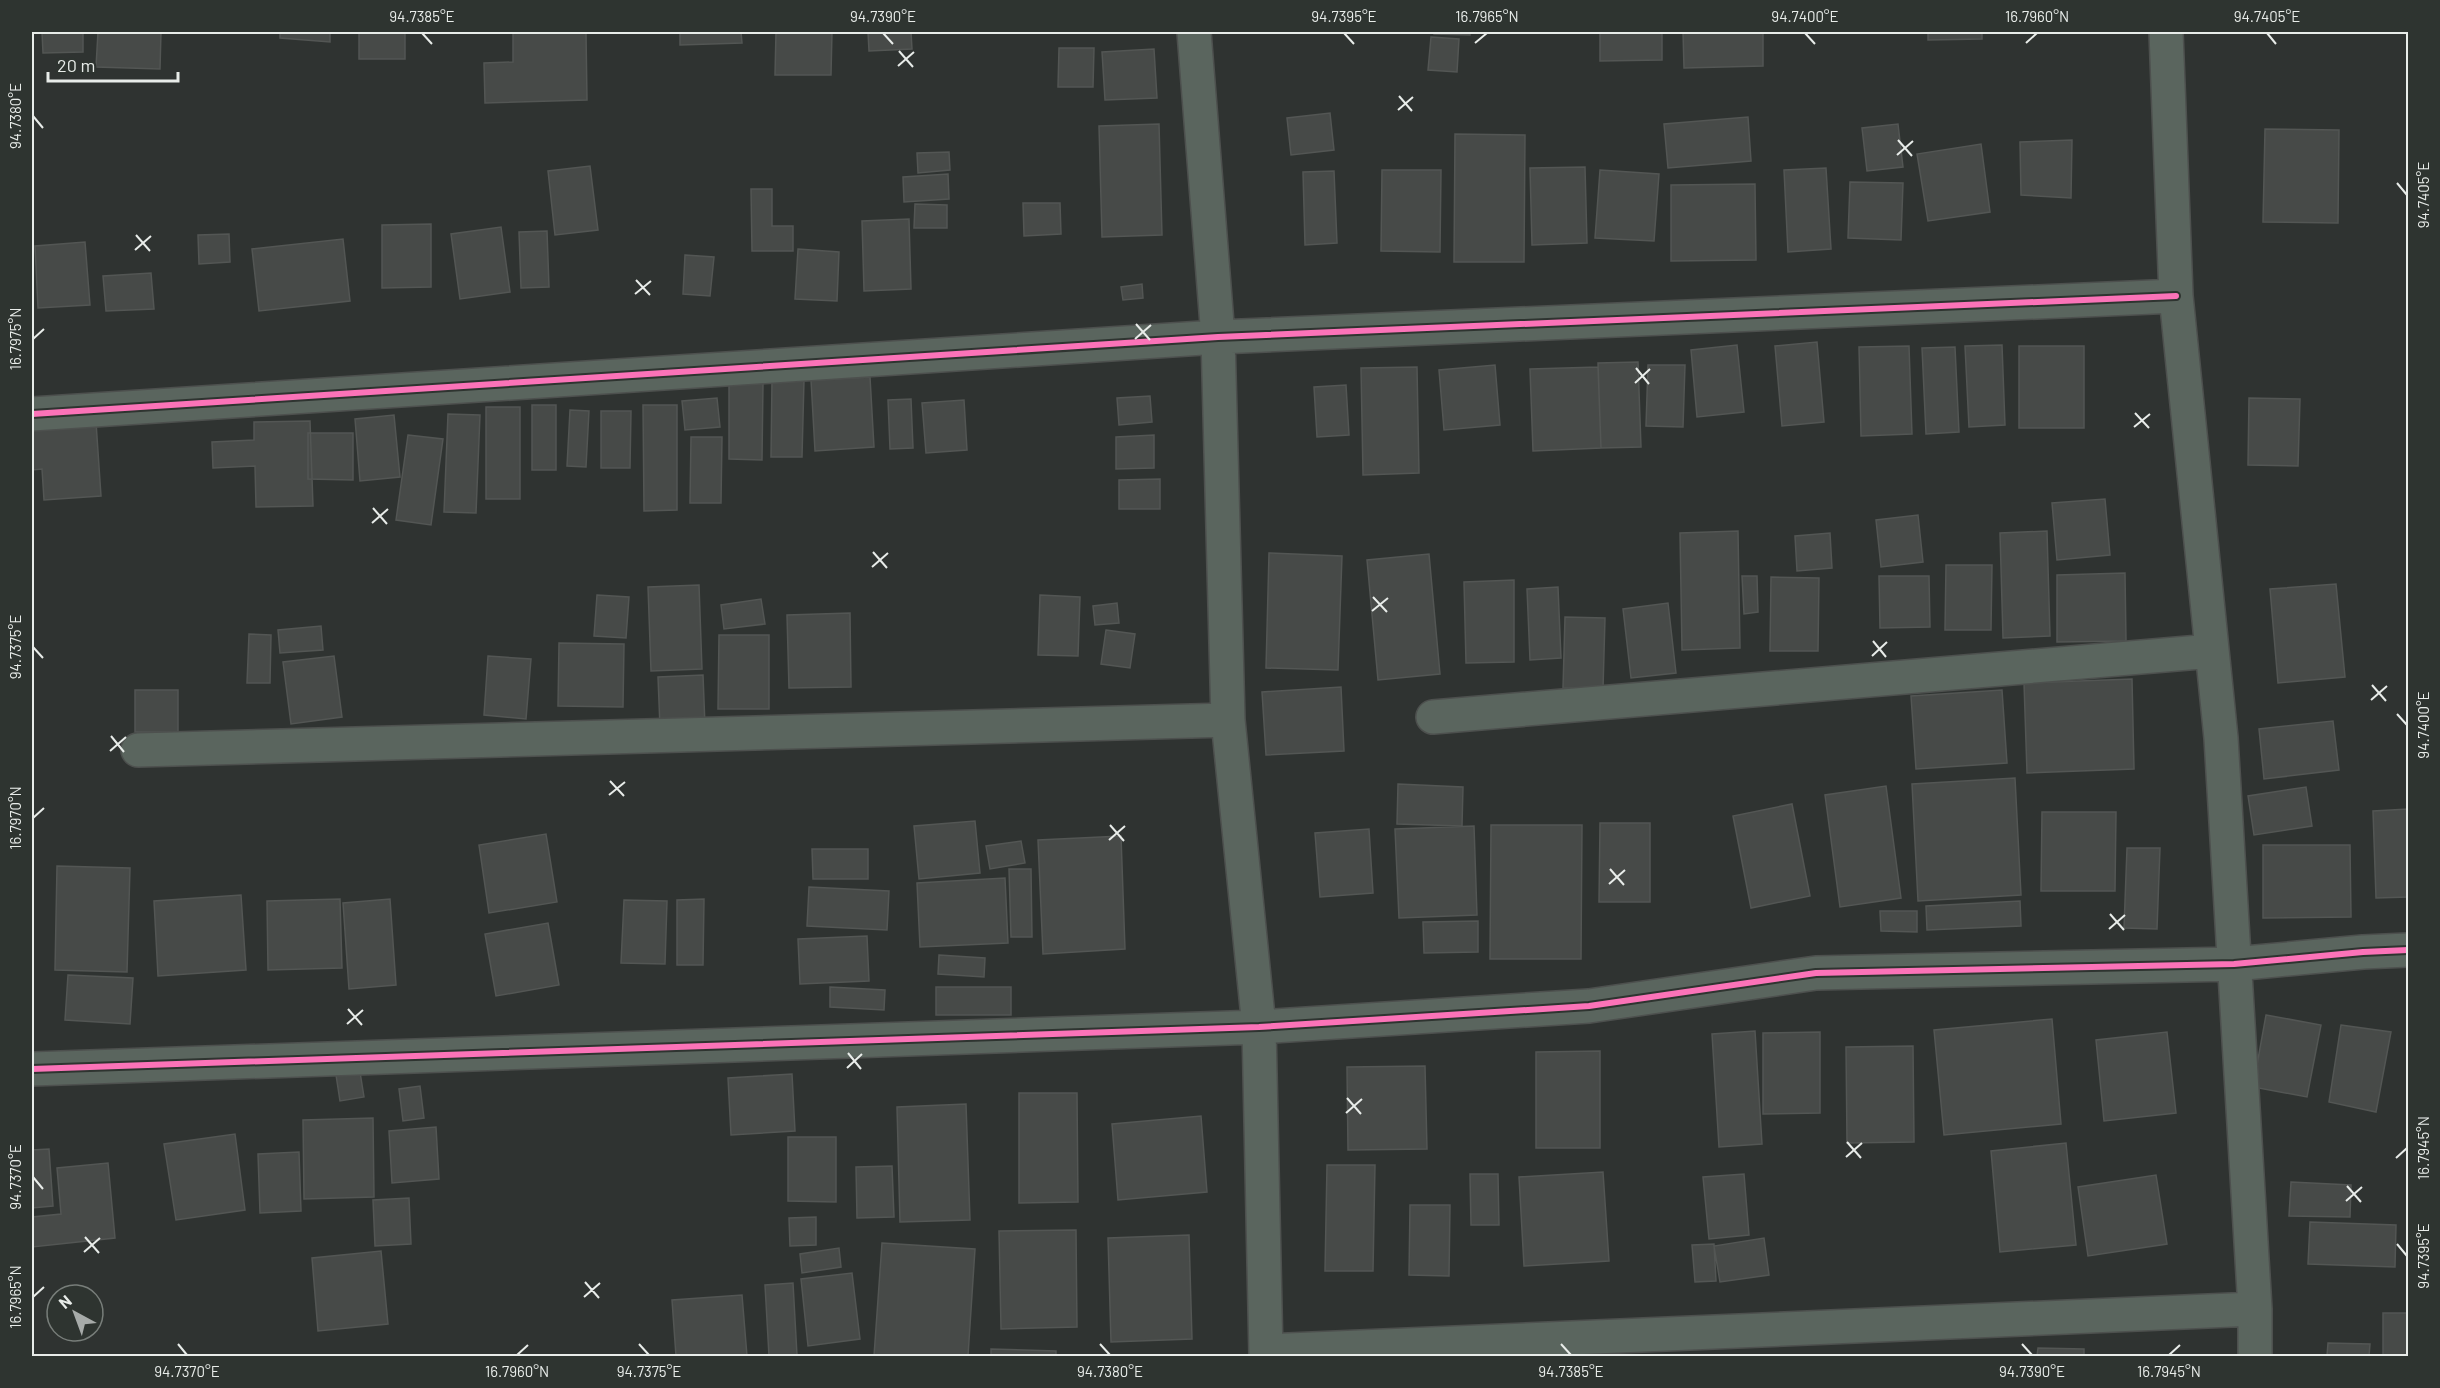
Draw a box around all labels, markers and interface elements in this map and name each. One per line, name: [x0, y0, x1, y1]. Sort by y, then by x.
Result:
text: 94.7385°E: [389, 7, 455, 25]
text: 94.7390°E: [850, 7, 916, 25]
text: 94.7395°E: [1311, 7, 1377, 25]
text: 16.7965°N: [1455, 7, 1519, 25]
text: 94.7400°E: [1771, 7, 1839, 25]
text: 16.7960°N: [2005, 7, 2069, 25]
text: 94.7405°E: [2234, 7, 2300, 25]
scale bar: [48, 45, 178, 83]
text: 20 m: [57, 54, 95, 76]
text: 94.7380°E: [6, 83, 24, 149]
text: 94.7405°E: [2414, 162, 2432, 228]
text: 16.7975°N: [6, 308, 24, 370]
text: 94.7375°E: [6, 615, 24, 679]
text: 94.7400°E: [2414, 691, 2432, 759]
text: 16.7970°N: [6, 786, 24, 850]
text: 16.7945°N: [2414, 1116, 2432, 1180]
text: 94.7370°E: [6, 1144, 24, 1210]
text: 94.7395°E: [2414, 1223, 2432, 1289]
text: 16.7965°N: [6, 1265, 24, 1329]
north arrow: [45, 1283, 105, 1343]
text: N: [55, 1291, 75, 1312]
text: 94.7370°E: [154, 1362, 220, 1380]
text: 16.7960°N: [485, 1362, 549, 1380]
text: 94.7375°E: [617, 1362, 681, 1380]
text: 94.7380°E: [1077, 1362, 1143, 1380]
text: 94.7385°E: [1538, 1362, 1604, 1380]
text: 94.7390°E: [1999, 1362, 2065, 1380]
text: 16.7945°N: [2137, 1362, 2201, 1380]

